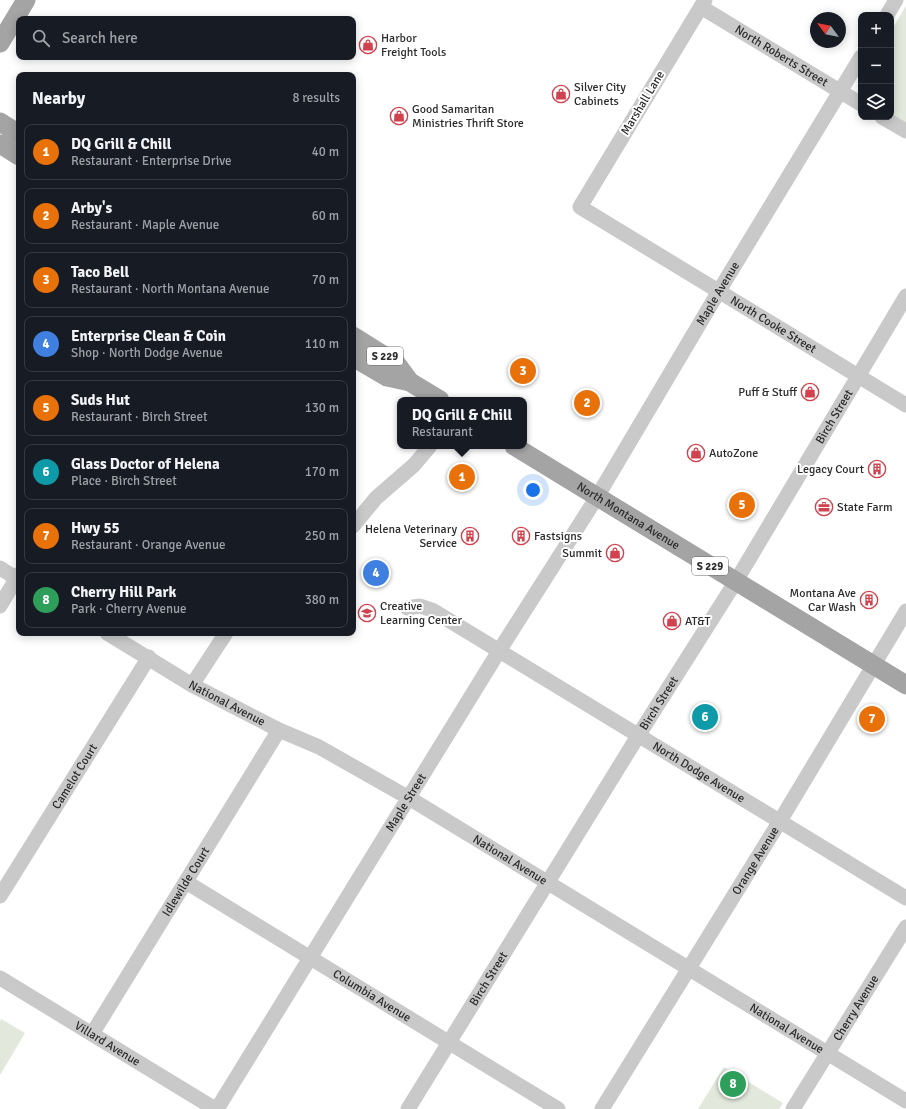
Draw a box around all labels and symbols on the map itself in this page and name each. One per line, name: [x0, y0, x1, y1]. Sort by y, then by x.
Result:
north arrow: [810, 12, 846, 48]
street label: North Roberts Street: [732, 22, 831, 90]
place label: Harbor Freight Tools: [381, 31, 446, 60]
shop icon: Harbor Freight Tools: [358, 35, 378, 55]
street label: Marshall Lane: [618, 68, 668, 138]
place label: Silver City Cabinets: [574, 80, 626, 109]
shop icon: Silver City Cabinets: [551, 84, 571, 104]
place label: Good Samaritan Ministries Thrift Store: [412, 102, 524, 131]
shop icon: Good Samaritan Ministries Thrift Store: [389, 106, 409, 126]
street label: Maple Avenue: [693, 259, 743, 328]
street label: North Cooke Street: [728, 293, 819, 356]
road number: S 229: [367, 347, 403, 365]
pin: 3: [510, 356, 536, 386]
shop icon: Puff & Stuff: [800, 382, 820, 402]
place label: Puff & Stuff: [738, 385, 798, 400]
street label: Birch Street: [812, 387, 856, 447]
pin: 2: [574, 388, 600, 418]
shop icon: AutoZone: [686, 443, 706, 463]
place label: AutoZone: [709, 446, 758, 461]
building icon: Legacy Court: [867, 459, 887, 479]
pin: 1: [449, 462, 475, 492]
place label: Legacy Court: [797, 462, 864, 477]
street label: North Montana Avenue: [574, 479, 683, 553]
your location: [523, 480, 543, 500]
pin: 5: [729, 490, 755, 520]
office icon: State Farm: [814, 497, 834, 517]
place label: State Farm: [837, 500, 892, 515]
place label: Helena Veterinary Service: [365, 522, 457, 551]
building icon: Helena Veterinary Service: [460, 526, 480, 546]
building icon: Fastsigns: [511, 526, 531, 546]
place label: Fastsigns: [534, 529, 582, 544]
shop icon: Summit: [605, 543, 625, 563]
place label: Summit: [562, 546, 602, 561]
road number: S 229: [692, 557, 728, 575]
pin: 4: [363, 558, 389, 588]
place label: Montana Ave Car Wash: [790, 586, 856, 615]
building icon: Montana Ave Car Wash: [859, 590, 879, 610]
place label: Creative Learning Center: [380, 599, 463, 628]
school or university icon: Creative Learning Center: [357, 603, 377, 623]
shop icon: AT&T: [662, 611, 682, 631]
place label: AT&T: [685, 614, 711, 629]
street label: Birch Street: [636, 673, 681, 733]
street label: National Avenue: [186, 677, 268, 729]
pin: 6: [692, 702, 718, 732]
pin: 7: [859, 704, 885, 734]
street label: North Dodge Avenue: [650, 738, 748, 806]
street label: Camelot Court: [49, 741, 101, 812]
street label: Maple Street: [382, 771, 429, 834]
street label: Orange Avenue: [729, 824, 782, 898]
street label: National Avenue: [470, 831, 550, 888]
street label: Idlewilde Court: [159, 844, 213, 919]
street label: Birch Street: [466, 949, 511, 1009]
street label: Columbia Avenue: [330, 966, 414, 1025]
street label: Cherry Avenue: [830, 972, 882, 1044]
street label: National Avenue: [747, 1000, 827, 1057]
street label: Villard Avenue: [72, 1018, 143, 1069]
pin: 8: [720, 1069, 746, 1099]

